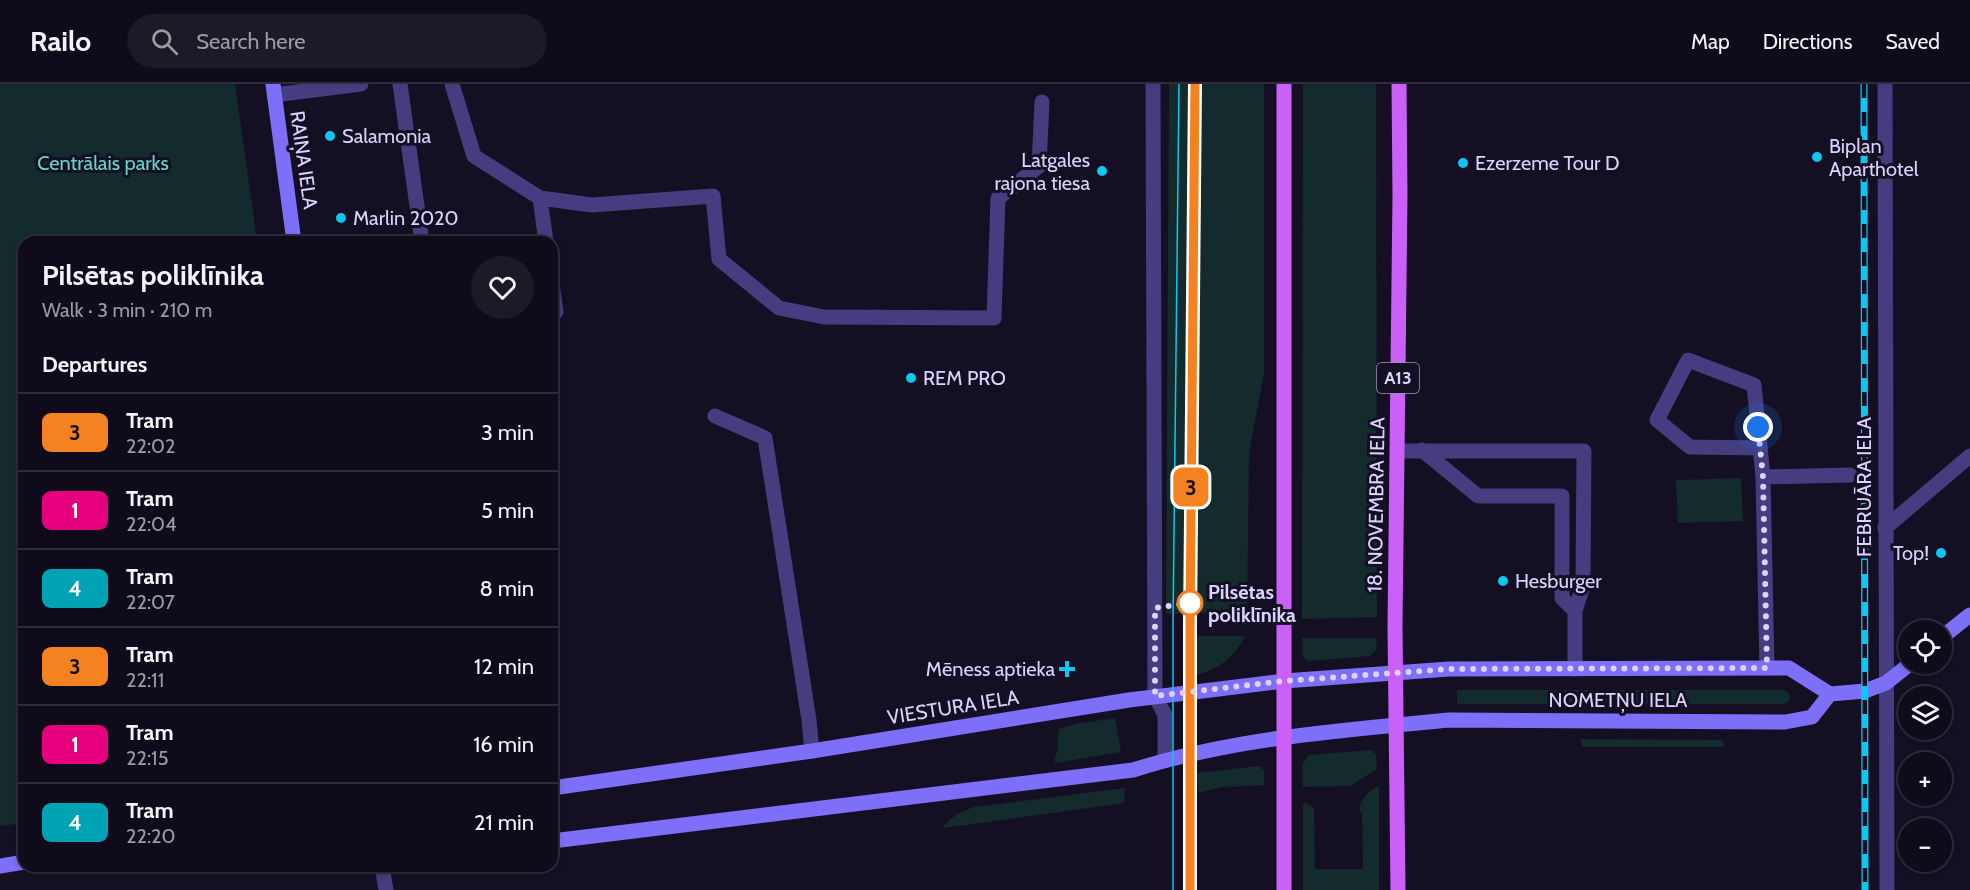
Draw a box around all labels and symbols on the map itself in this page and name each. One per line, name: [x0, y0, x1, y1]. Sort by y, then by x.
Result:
street label: RAIŅA IELA: [284, 109, 323, 211]
place label: Salamonia: [342, 124, 432, 148]
marker: Salamonia: [323, 129, 337, 143]
place label: Biplan Aparthotel: [1829, 134, 1919, 181]
place label: Latgales rajona tiesa: [995, 148, 1090, 195]
marker: Biplan Aparthotel: [1810, 150, 1824, 164]
park label: Centrālais parks: [37, 151, 169, 175]
place label: Ezerzeme Tour D: [1475, 151, 1619, 175]
marker: Ezerzeme Tour D: [1456, 156, 1470, 170]
marker: Latgales rajona tiesa: [1095, 164, 1109, 178]
place label: Marlin 2020: [353, 206, 459, 230]
marker: Marlin 2020: [334, 211, 348, 225]
road number: A13: [1377, 363, 1419, 393]
place label: REM PRO: [923, 366, 1006, 390]
marker: REM PRO: [904, 371, 918, 385]
your location: [1743, 412, 1773, 442]
street label: 18. NOVEMBRA IELA: [1362, 416, 1390, 593]
street label: FEBRUĀRA IELA: [1852, 416, 1876, 557]
line badge: 3: [1172, 468, 1210, 506]
place label: Top!: [1893, 541, 1929, 565]
marker: Top!: [1934, 546, 1948, 560]
place label: Hesburger: [1515, 569, 1602, 593]
marker: Hesburger: [1496, 574, 1510, 588]
place label: Pilsētas poliklīnika: [1208, 580, 1296, 627]
marker: Pilsētas poliklīnika: [1177, 590, 1203, 616]
place label: Mēness aptieka: [926, 657, 1055, 681]
marker: Mēness aptieka: [1060, 662, 1074, 676]
street label: VIESTURA IELA: [886, 685, 1021, 729]
street label: NOMETŅU IELA: [1549, 688, 1688, 713]

